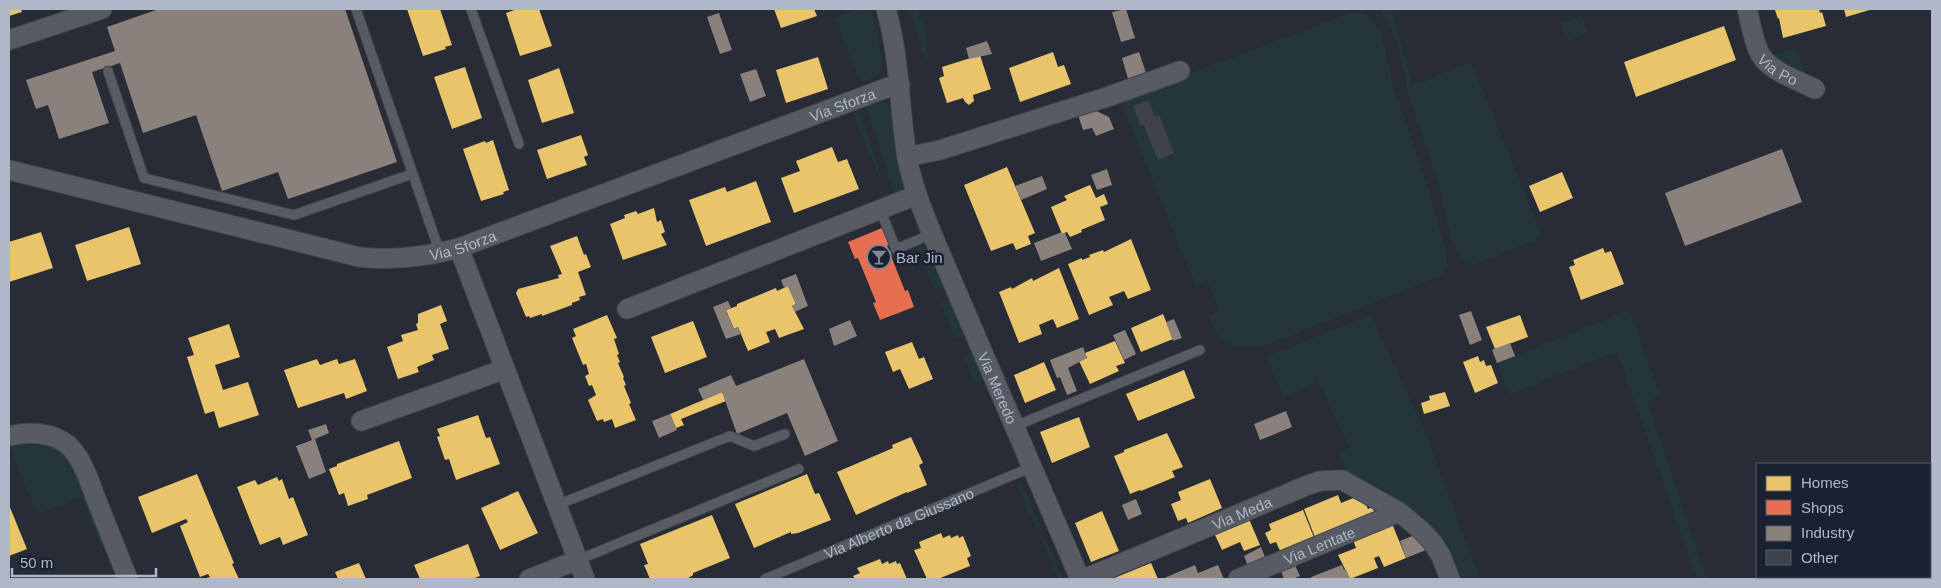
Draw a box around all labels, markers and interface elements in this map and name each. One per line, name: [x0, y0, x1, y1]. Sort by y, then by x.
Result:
street label: Via Po: [1754, 50, 1800, 88]
street label: Via Sforza: [807, 84, 878, 125]
street label: Via Sforza: [428, 226, 499, 263]
bar icon: Bar Jin: [866, 244, 892, 270]
place label: Bar Jin: [896, 249, 943, 266]
street label: Via Meredo: [975, 349, 1021, 426]
legend: [1756, 463, 1931, 578]
text: Homes: [1801, 474, 1849, 491]
street label: Via Alberto da Giussano: [821, 484, 976, 562]
street label: Via Meda: [1209, 493, 1275, 533]
text: Shops: [1801, 499, 1844, 516]
street label: Via Lentate: [1281, 523, 1357, 568]
text: Industry: [1801, 524, 1855, 541]
scale bar: [12, 546, 156, 578]
text: Other: [1801, 549, 1839, 566]
text: 50 m: [20, 554, 53, 571]

